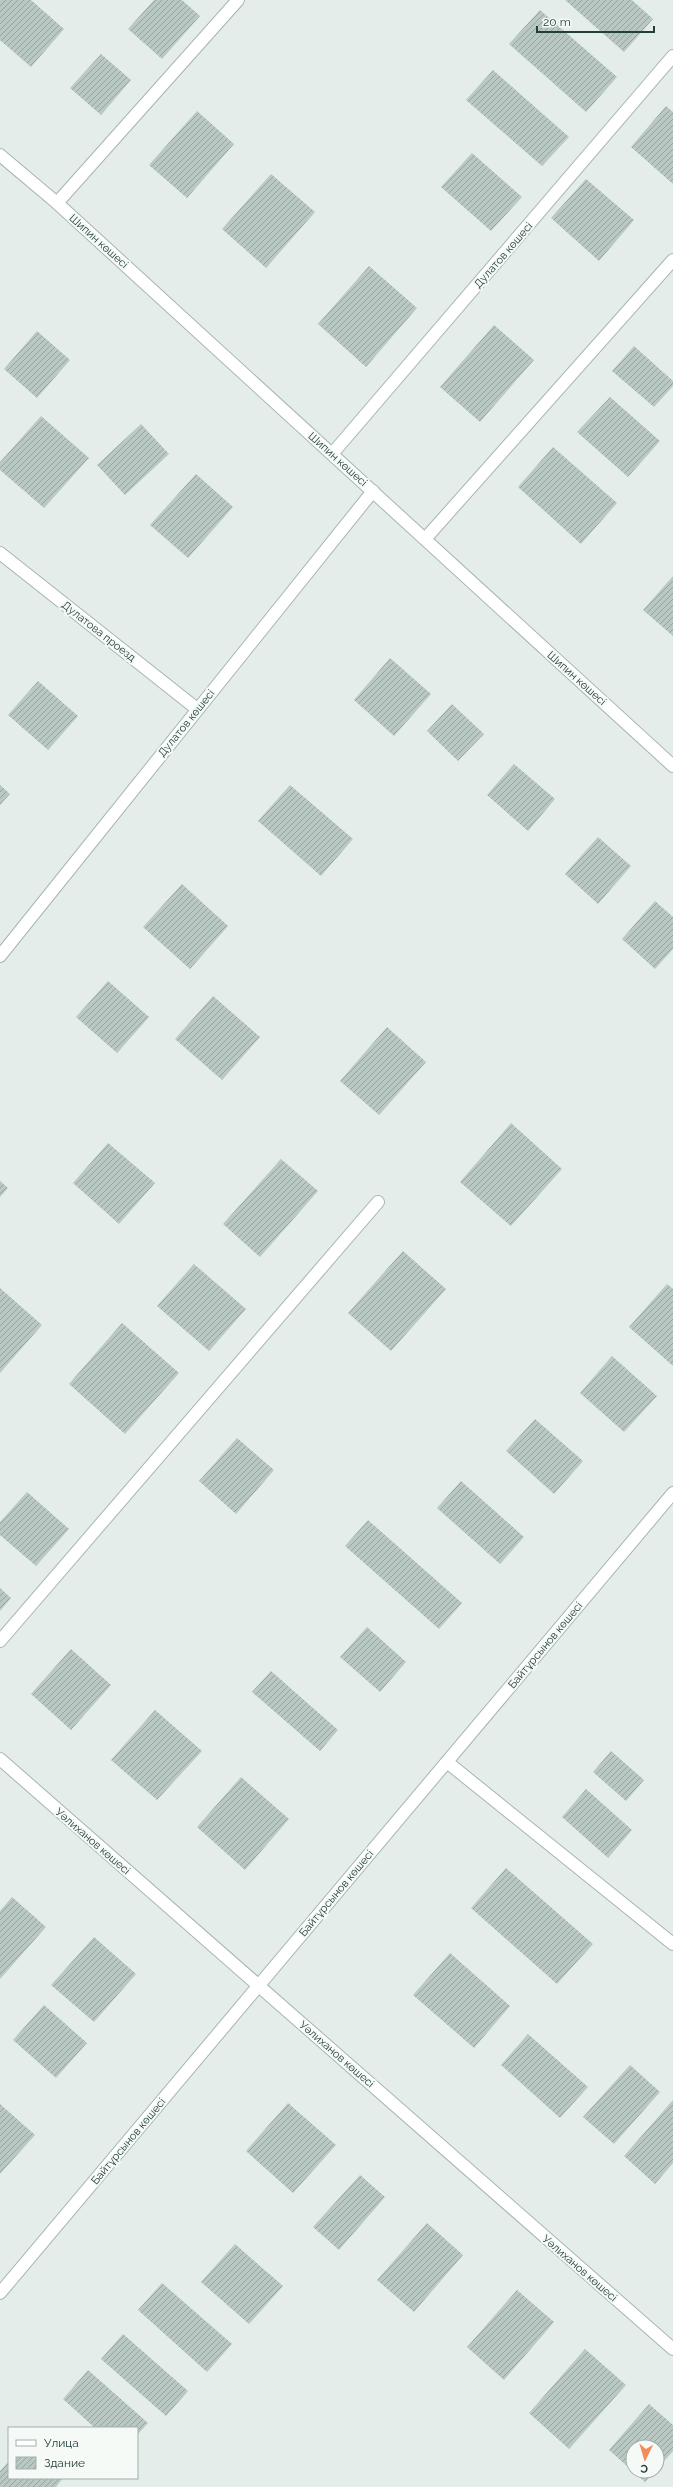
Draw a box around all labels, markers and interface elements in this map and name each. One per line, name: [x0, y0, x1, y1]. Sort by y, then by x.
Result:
scale bar: [537, 8, 654, 34]
text: 20 m: [543, 15, 571, 29]
street label: Шипин көшесі: [67, 212, 131, 271]
street label: Дулатов көшесі: [471, 220, 535, 291]
street label: Шипин көшесі: [306, 430, 370, 489]
street label: Дулатова проезд: [59, 598, 139, 665]
street label: Шипин көшесі: [545, 649, 609, 708]
street label: Дулатов көшесі: [155, 687, 217, 759]
street label: Байтұрсынов көшесі: [505, 1600, 585, 1691]
street label: Уәлиханов көшесі: [53, 1805, 133, 1877]
street label: Байтұрсынов көшесі: [296, 1848, 376, 1939]
street label: Уәлиханов көшесі: [297, 2018, 377, 2090]
street label: Байтұрсынов көшесі: [88, 2096, 168, 2187]
street label: Уәлиханов көшесі: [540, 2232, 620, 2304]
legend: [8, 2427, 138, 2479]
text: Улица: [44, 2436, 79, 2450]
north arrow: [625, 2439, 665, 2479]
text: Здание: [44, 2456, 85, 2470]
text: С: [639, 2462, 648, 2475]

